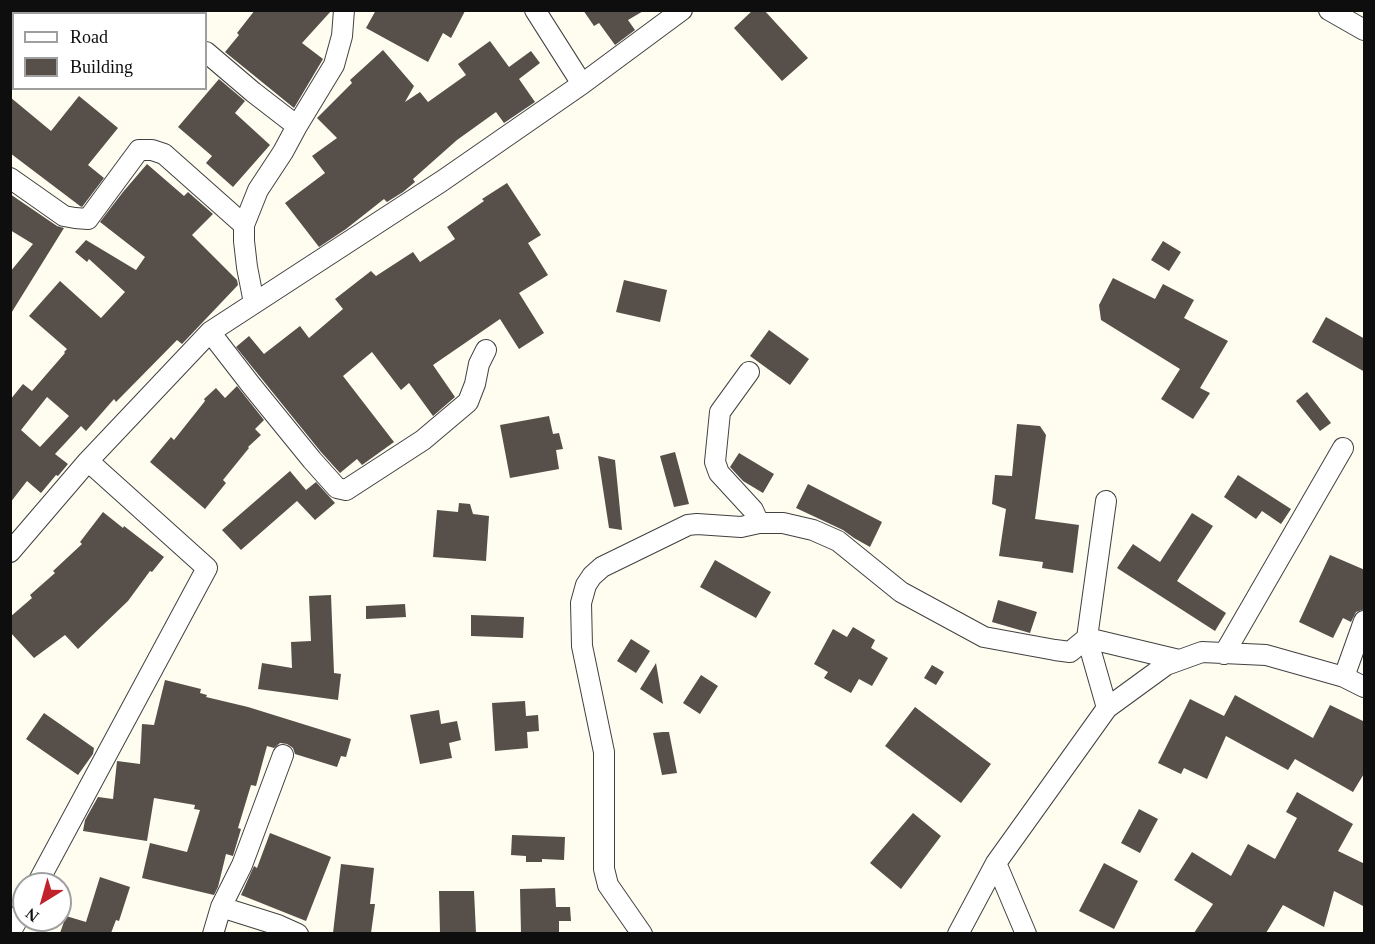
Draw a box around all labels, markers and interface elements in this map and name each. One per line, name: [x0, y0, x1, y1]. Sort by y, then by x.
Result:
legend: [12, 12, 207, 90]
text: Road: [70, 27, 108, 47]
text: Building: [70, 57, 133, 77]
north arrow: [12, 872, 72, 932]
text: N: [22, 905, 42, 925]

